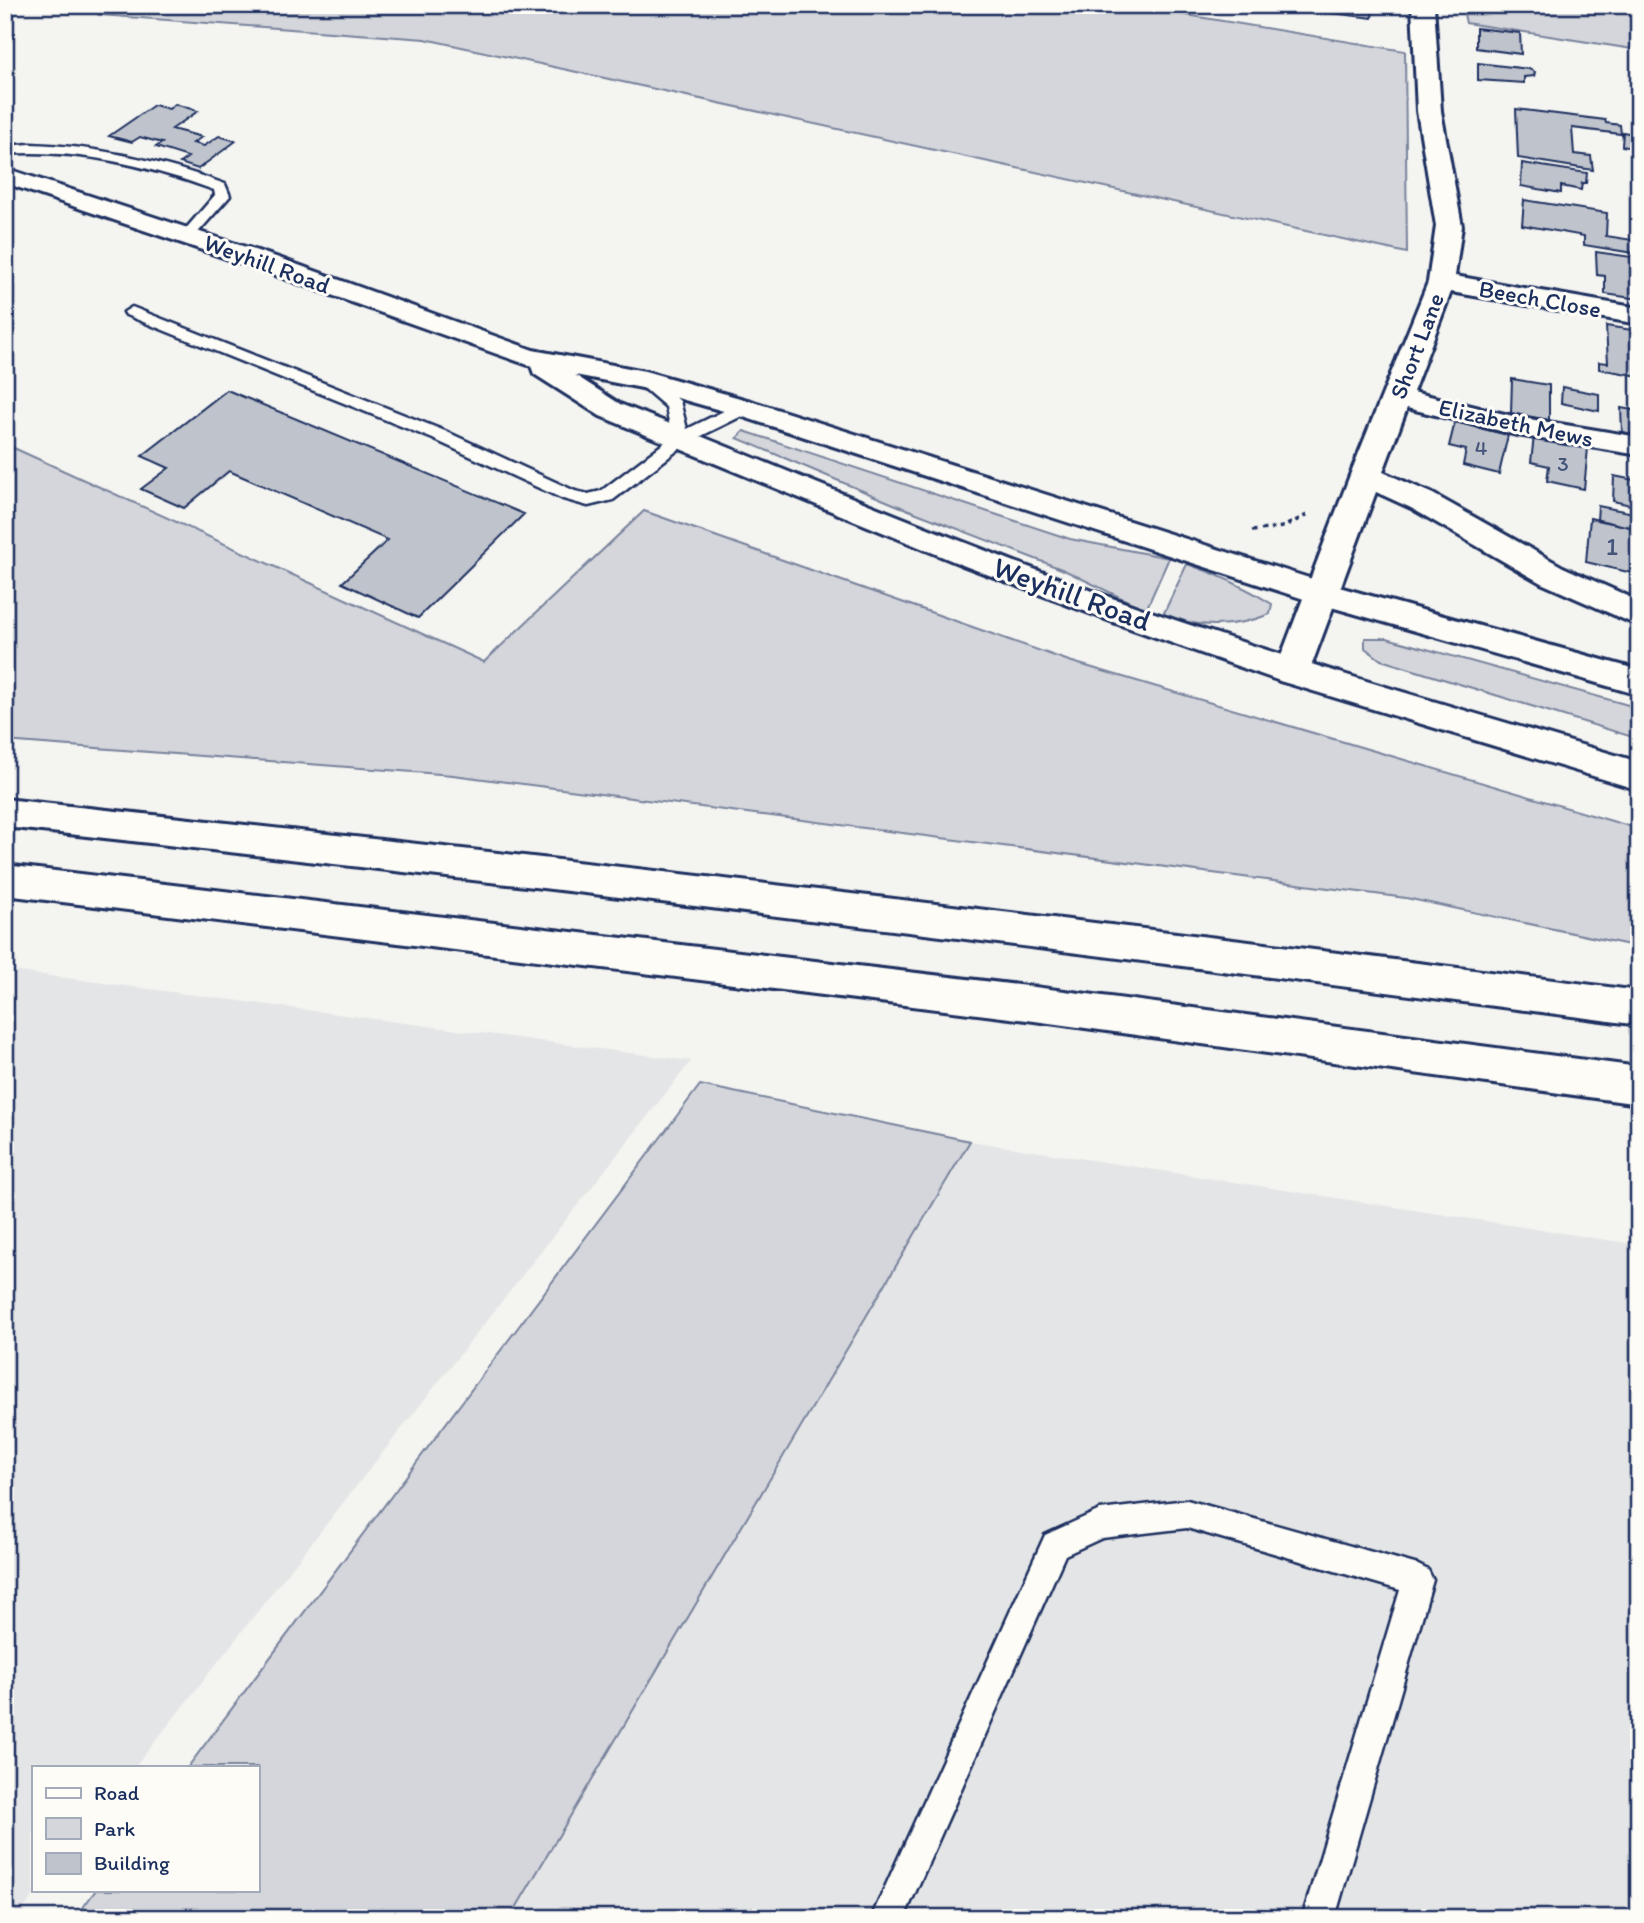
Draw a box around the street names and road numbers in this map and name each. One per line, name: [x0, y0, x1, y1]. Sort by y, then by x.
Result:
street label: Weyhill Road: [200, 227, 334, 300]
street label: Beech Close: [1477, 273, 1604, 324]
street label: Short Lane: [1383, 289, 1450, 403]
street label: Elizabeth Mews: [1436, 392, 1596, 453]
street label: Weyhill Road: [988, 548, 1156, 639]

